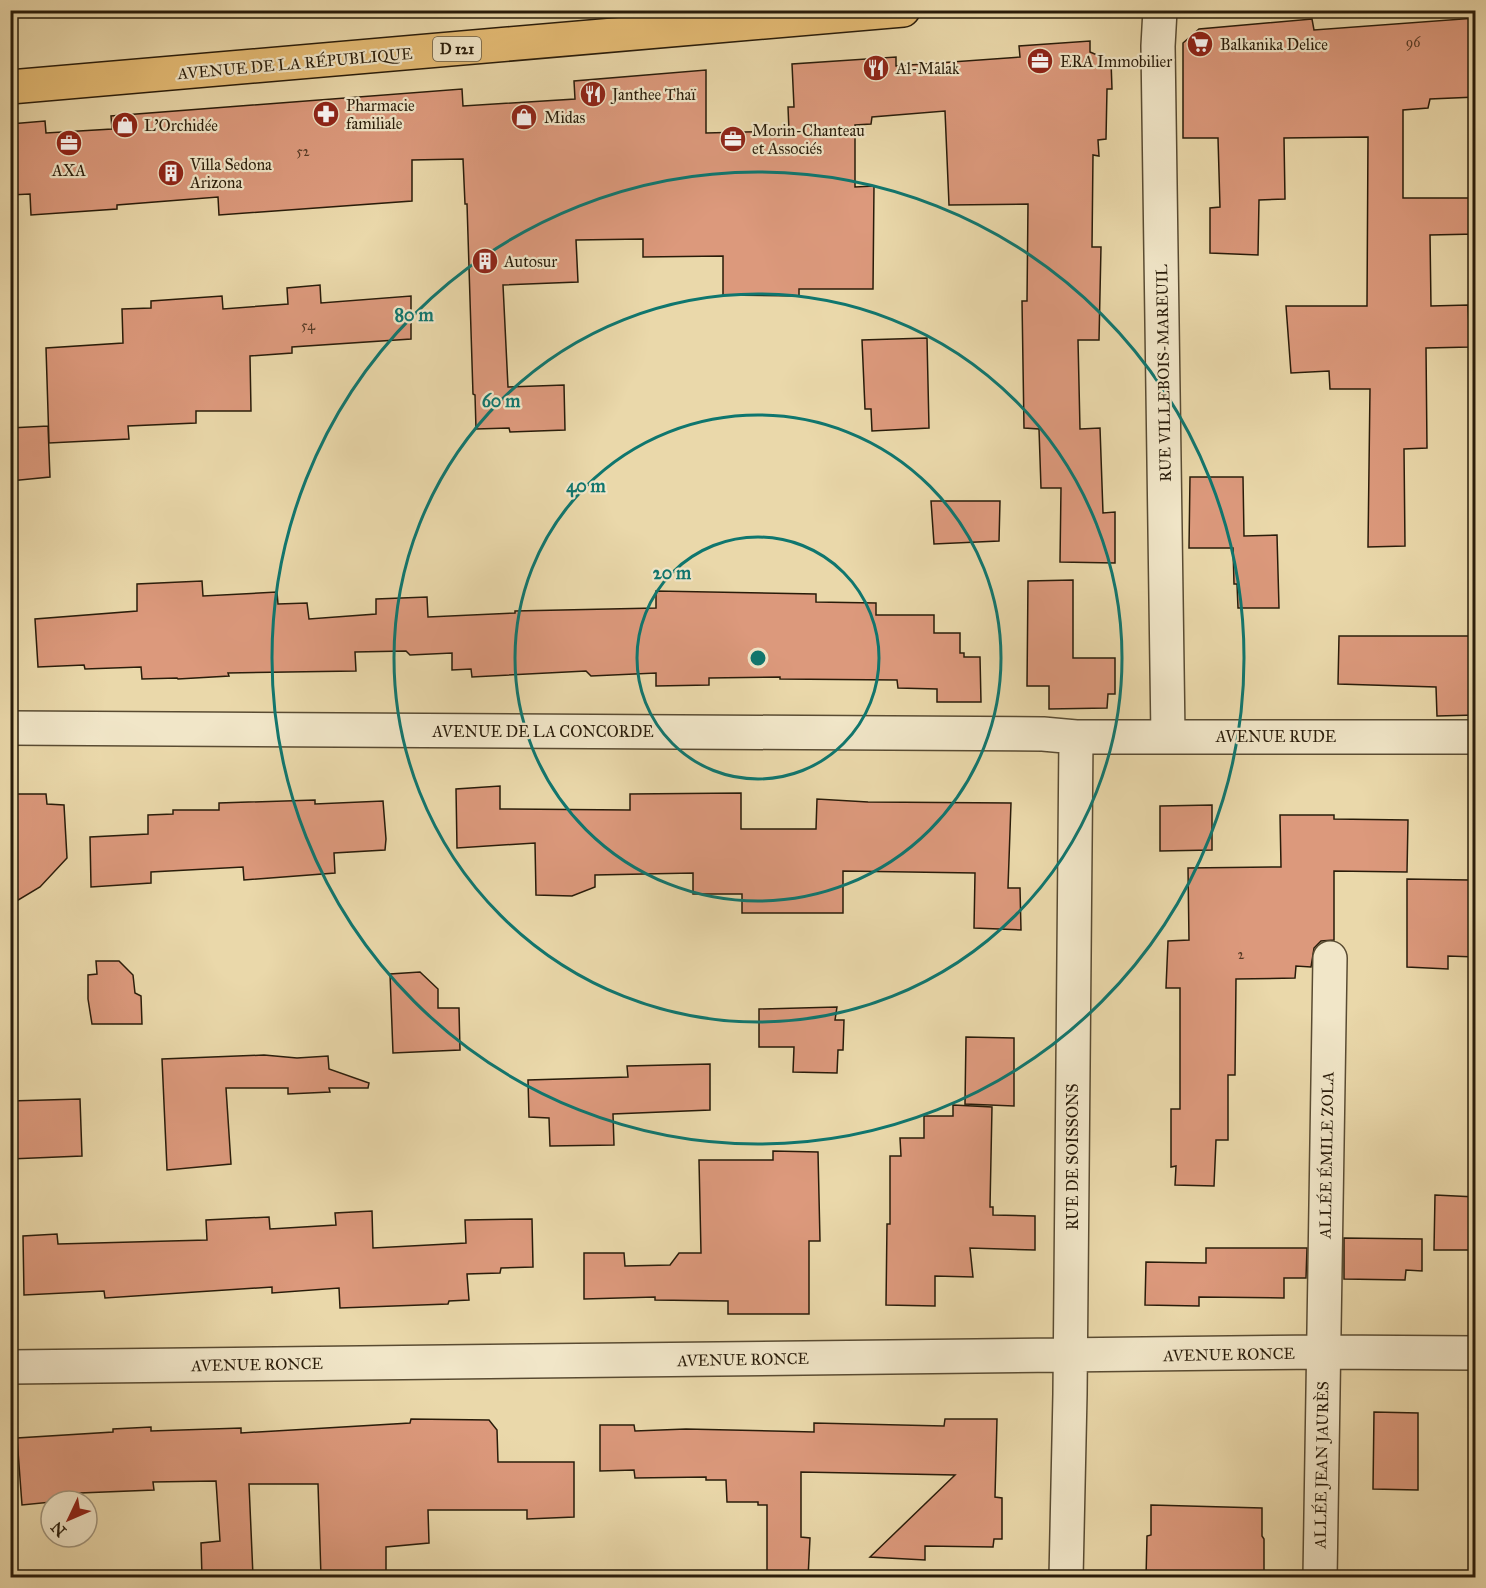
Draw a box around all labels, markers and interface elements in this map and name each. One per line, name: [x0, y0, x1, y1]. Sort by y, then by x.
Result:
supermarket icon: Balkanika Delice: [1185, 29, 1215, 59]
house number: 96: [1406, 34, 1421, 51]
place label: Balkanika Delice: [1220, 35, 1328, 54]
road number: D 121: [433, 37, 481, 61]
street label: AVENUE DE LA RÉPUBLIQUE: [176, 42, 413, 83]
office icon: ERA Immobilier: [1025, 46, 1055, 76]
place label: ERA Immobilier: [1060, 52, 1172, 71]
restaurant icon: Al-Malak: [861, 53, 891, 83]
place label: Al-Malak: [895, 59, 960, 78]
restaurant icon: Janthee Thaï: [578, 79, 608, 109]
place label: Janthee Thaï: [610, 85, 696, 105]
place label: Pharmacie familiale: [346, 96, 415, 133]
pharmacy icon: Pharmacie familiale: [311, 99, 341, 129]
shop icon: Midas: [509, 102, 539, 132]
place label: Midas: [544, 108, 586, 127]
shop icon: L'Orchidée: [110, 110, 140, 140]
place label: L'Orchidée: [144, 116, 218, 135]
place label: Morin-Chanteau et Associés: [752, 121, 865, 158]
office icon: Morin-Chanteau et Associés: [718, 124, 748, 154]
office icon: AXA: [54, 128, 84, 158]
house number: 52: [296, 143, 310, 160]
place label: Villa Sedona Arizona: [189, 155, 272, 192]
building icon: Villa Sedona Arizona: [156, 158, 186, 188]
place label: AXA: [51, 161, 86, 180]
building icon: Autosur: [470, 246, 500, 276]
place label: Autosur: [503, 252, 557, 271]
street label: RUE VILLEBOIS-MAREUIL: [1152, 264, 1175, 482]
text: 80 m: [394, 304, 434, 326]
house number: 54: [301, 317, 316, 334]
text: 60 m: [482, 390, 521, 412]
text: 40 m: [566, 475, 607, 498]
text: 20 m: [653, 562, 692, 584]
centre of rings: [748, 648, 768, 668]
street label: AVENUE DE LA CONCORDE: [431, 722, 654, 741]
street label: AVENUE RUDE: [1215, 727, 1336, 746]
house number: 2: [1238, 946, 1245, 963]
street label: ALLÉE ÉMILE ZOLA: [1314, 1071, 1337, 1240]
street label: RUE DE SOISSONS: [1063, 1084, 1082, 1230]
street label: AVENUE RONCE: [1162, 1344, 1295, 1365]
street label: AVENUE RONCE: [676, 1349, 809, 1370]
street label: AVENUE RONCE: [190, 1354, 323, 1375]
street label: ALLÉE JEAN JAURÈS: [1309, 1381, 1333, 1550]
north arrow: [39, 1489, 99, 1549]
text: N: [47, 1517, 70, 1541]

